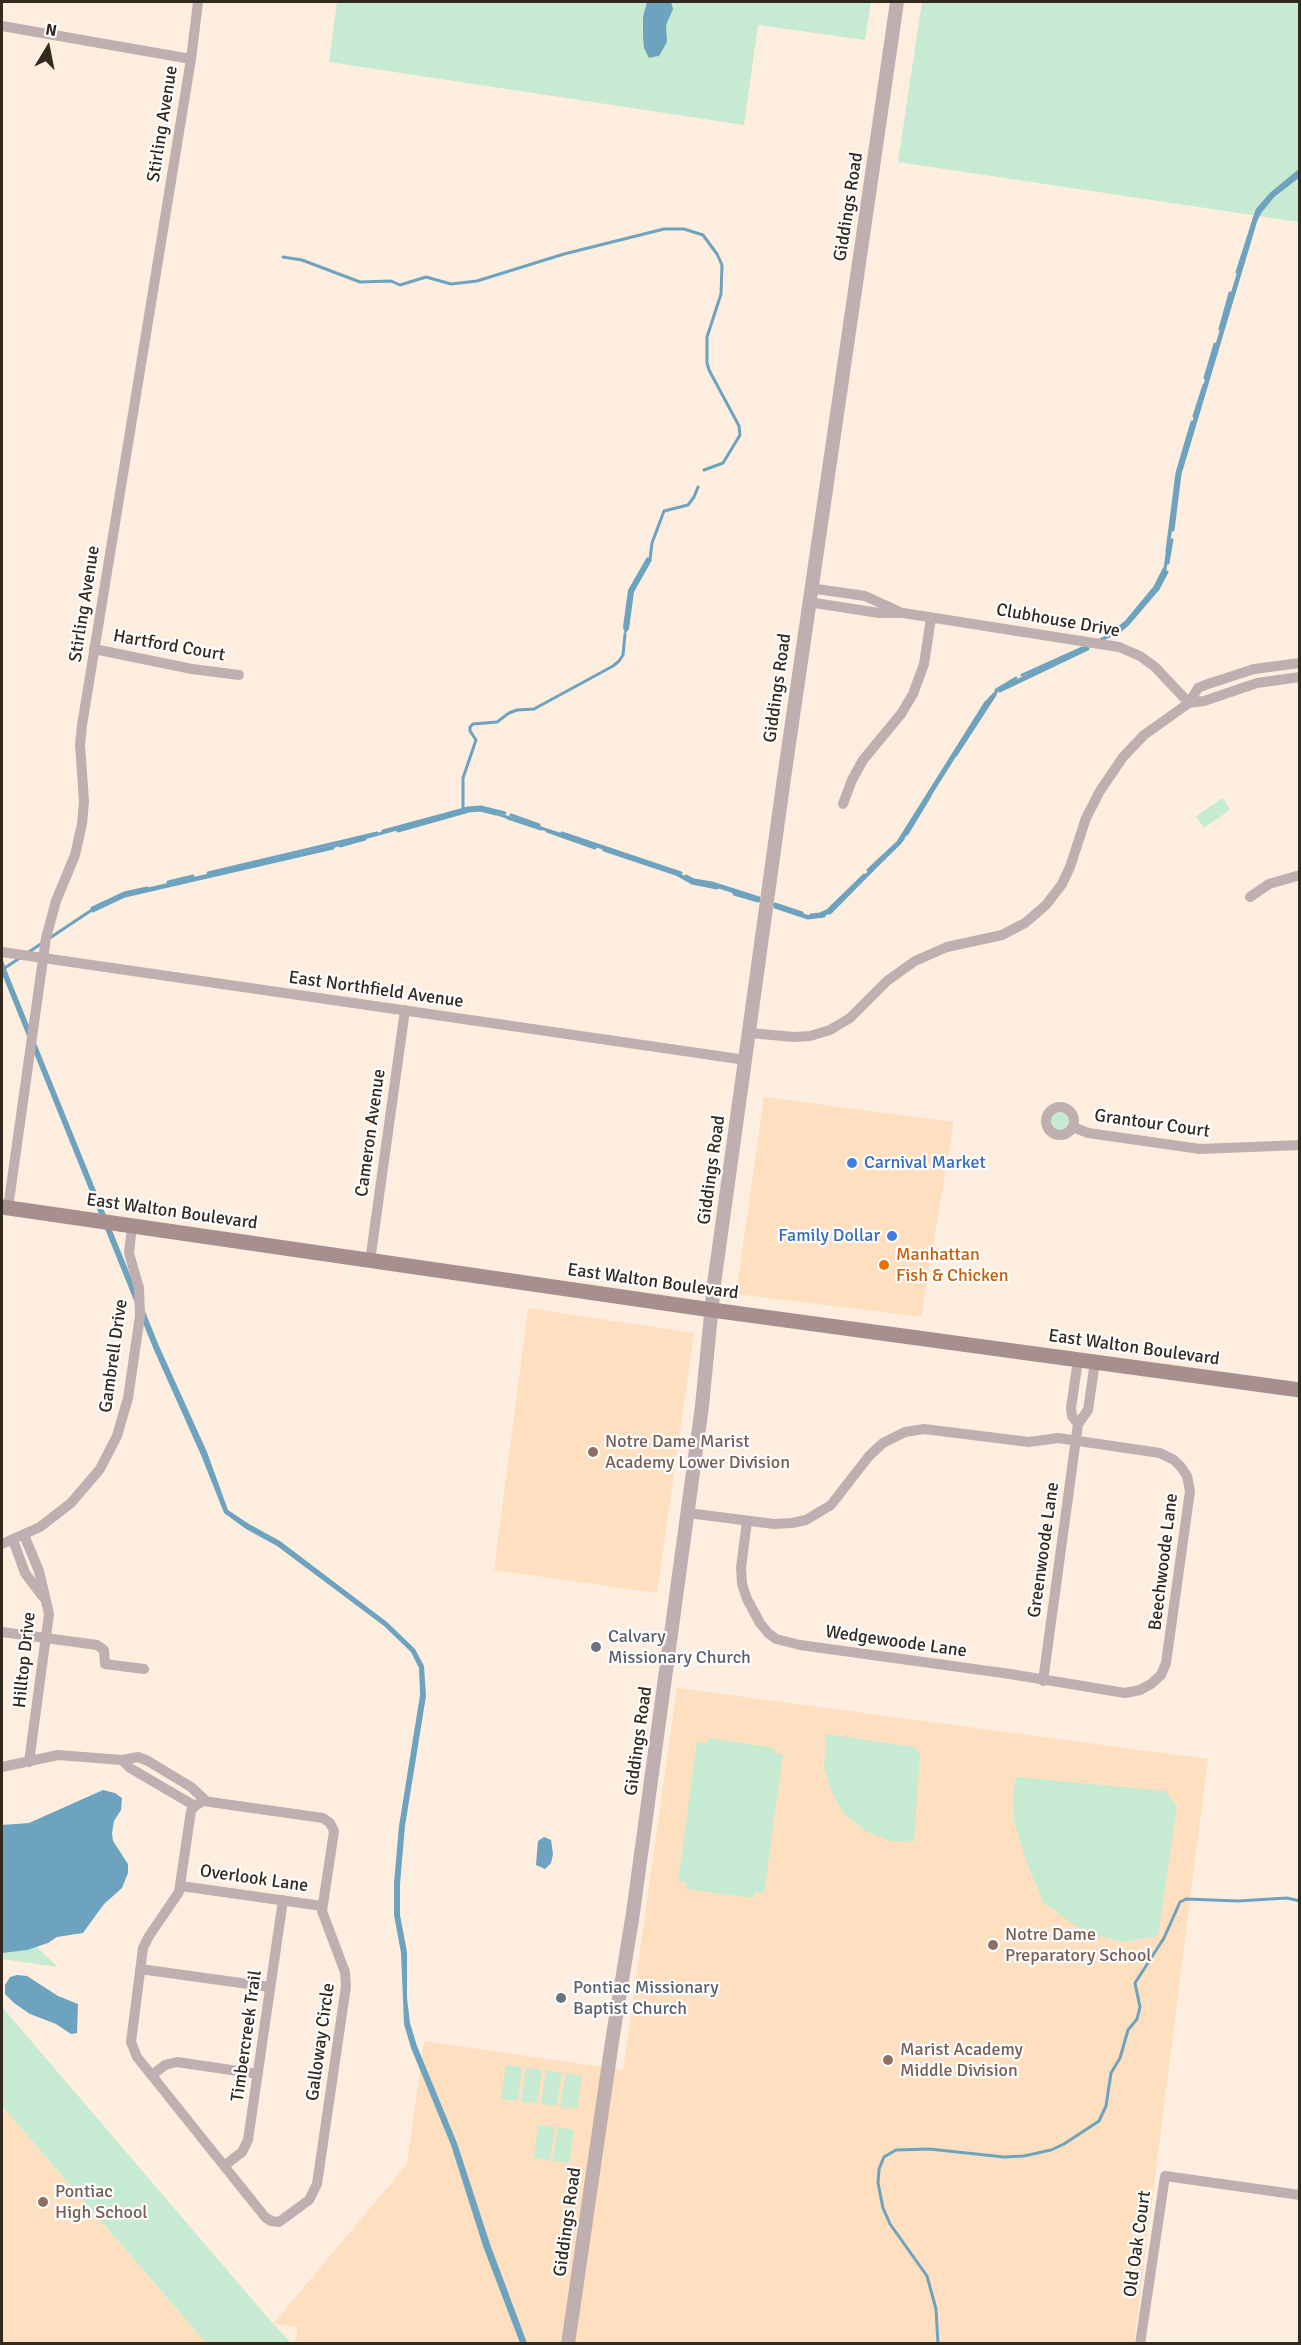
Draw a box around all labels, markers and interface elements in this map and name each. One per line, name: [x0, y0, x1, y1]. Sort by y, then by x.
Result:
north arrow: [18, 18, 78, 78]
text: N: [44, 19, 58, 41]
street label: Stirling Avenue: [143, 64, 183, 184]
street label: Giddings Road: [830, 151, 868, 263]
street label: Stirling Avenue: [65, 544, 105, 664]
street label: Clubhouse Drive: [994, 599, 1122, 643]
street label: Hartford Court: [111, 626, 227, 666]
street label: Giddings Road: [760, 632, 796, 744]
street label: East Northfield Avenue: [287, 967, 465, 1013]
street label: Cameron Avenue: [351, 1068, 391, 1198]
street label: Grantour Court: [1093, 1105, 1211, 1143]
street label: Giddings Road: [694, 1114, 730, 1226]
place label: Carnival Market: [864, 1152, 986, 1174]
marker: Carnival Market: [845, 1156, 859, 1170]
street label: East Walton Boulevard: [85, 1189, 259, 1235]
place label: Family Dollar: [778, 1225, 880, 1247]
marker: Family Dollar: [885, 1229, 899, 1243]
place label: Manhattan Fish & Chicken: [896, 1244, 1009, 1286]
marker: Manhattan Fish & Chicken: [877, 1258, 891, 1272]
street label: East Walton Boulevard: [566, 1259, 740, 1305]
street label: Gambrell Drive: [95, 1298, 133, 1414]
street label: East Walton Boulevard: [1047, 1325, 1221, 1371]
place label: Notre Dame Marist Academy Lower Division: [605, 1431, 790, 1474]
marker: Notre Dame Marist Academy Lower Division: [586, 1445, 600, 1459]
street label: Greenwoode Lane: [1024, 1481, 1064, 1619]
street label: Beechwoode Lane: [1145, 1492, 1183, 1632]
street label: Hilltop Drive: [9, 1611, 41, 1709]
street label: Wedgewoode Lane: [824, 1621, 968, 1663]
place label: Calvary Missionary Church: [608, 1626, 751, 1668]
marker: Calvary Missionary Church: [589, 1640, 603, 1654]
street label: Giddings Road: [621, 1685, 657, 1797]
street label: Overlook Lane: [198, 1861, 310, 1897]
place label: Notre Dame Preparatory School: [1005, 1924, 1152, 1966]
marker: Notre Dame Preparatory School: [986, 1938, 1000, 1952]
street label: Timbercreek Trail: [227, 1969, 267, 2103]
place label: Pontiac Missionary Baptist Church: [573, 1977, 719, 2020]
street label: Galloway Circle: [302, 1982, 340, 2102]
marker: Pontiac Missionary Baptist Church: [554, 1991, 568, 2005]
place label: Marist Academy Middle Division: [900, 2039, 1023, 2082]
marker: Marist Academy Middle Division: [881, 2053, 895, 2067]
street label: Giddings Road: [550, 2166, 586, 2278]
place label: Pontiac High School: [55, 2181, 148, 2224]
street label: Old Oak Court: [1120, 2189, 1156, 2299]
marker: Pontiac High School: [36, 2195, 50, 2209]

